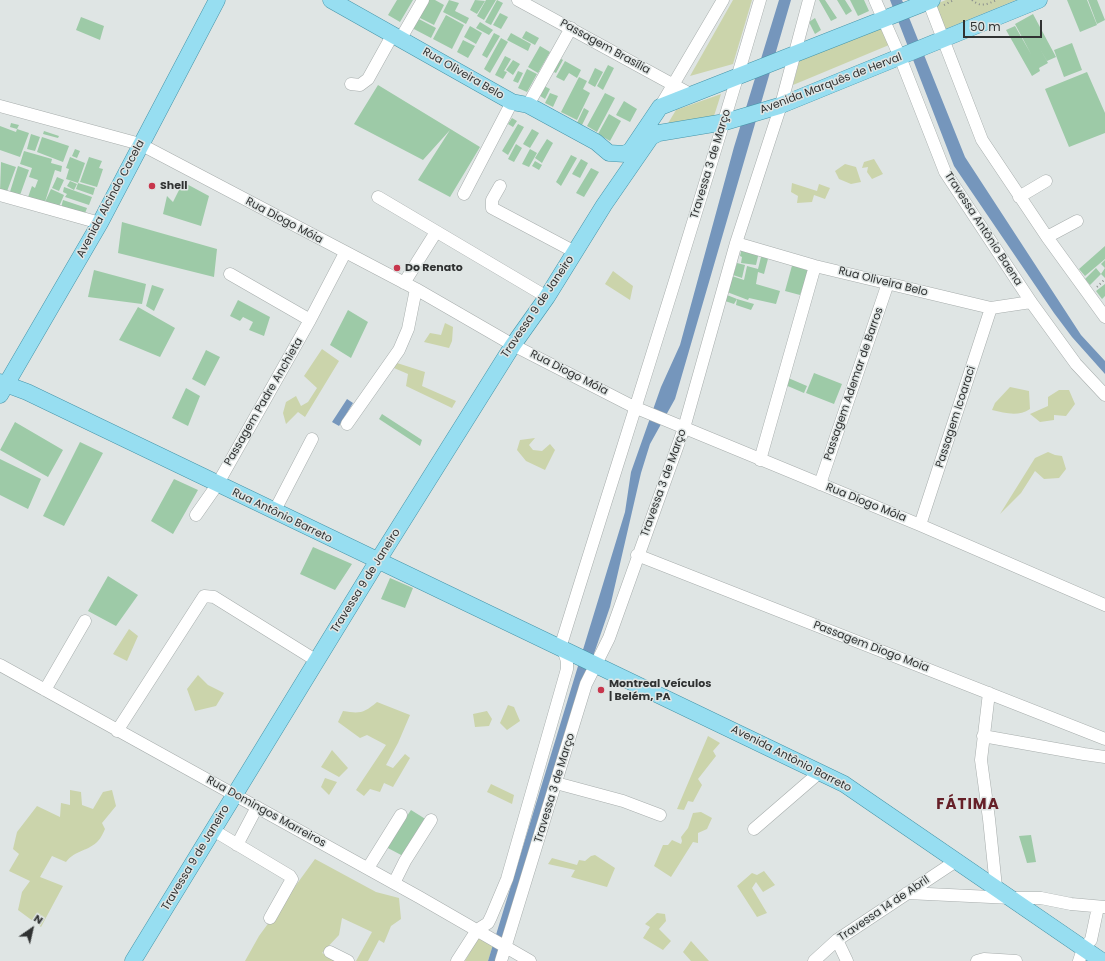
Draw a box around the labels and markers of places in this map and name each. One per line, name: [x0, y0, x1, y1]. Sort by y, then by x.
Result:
place label: Shell: [160, 179, 187, 193]
marker: Shell: [147, 181, 157, 191]
place label: Do Renato: [405, 261, 463, 275]
marker: Do Renato: [392, 263, 402, 273]
place label: Montreal Veículos | Belém, PA: [609, 677, 711, 703]
marker: Montreal Veículos | Belém, PA: [596, 685, 606, 695]

